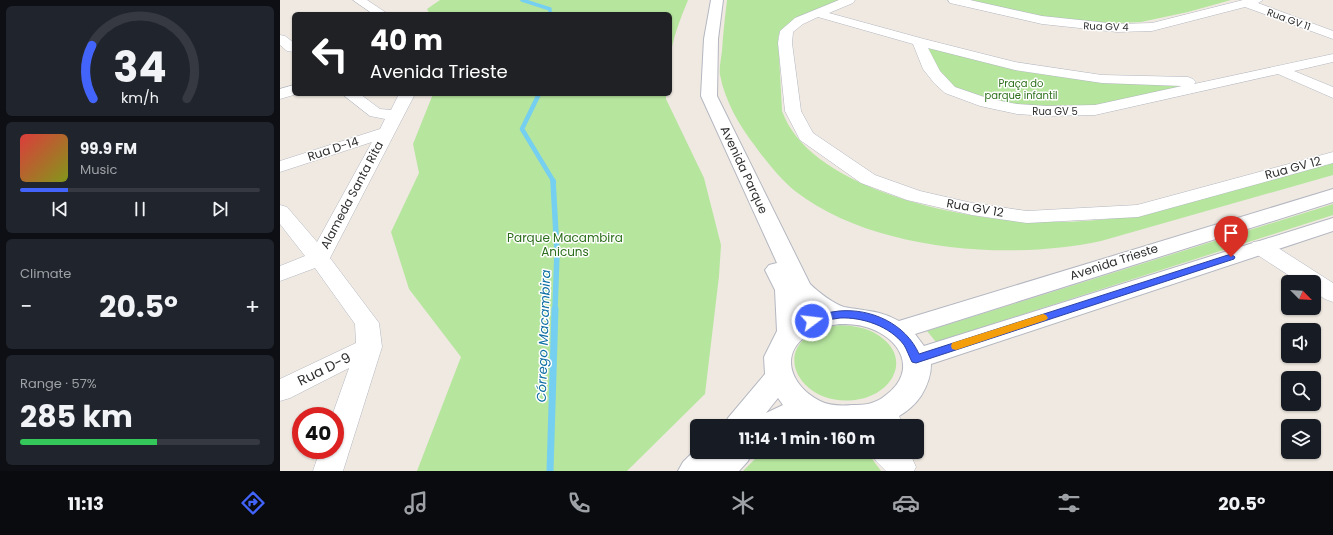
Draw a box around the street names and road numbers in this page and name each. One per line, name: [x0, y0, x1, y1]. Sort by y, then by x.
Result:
street label: Rua GV 11: [1265, 5, 1313, 34]
street label: Rua GV 4: [1083, 18, 1129, 35]
street label: Rua GV 5: [1032, 104, 1078, 119]
street label: Avenida Parque: [717, 123, 772, 216]
street label: Rua D-14: [305, 132, 361, 165]
street label: Alameda Santa Rita: [316, 138, 387, 252]
street label: Rua GV 12: [1263, 152, 1323, 183]
street label: Rua GV 12: [945, 194, 1005, 221]
street label: Avenida Trieste: [1068, 239, 1160, 284]
street label: Rua D-9: [294, 347, 354, 391]

